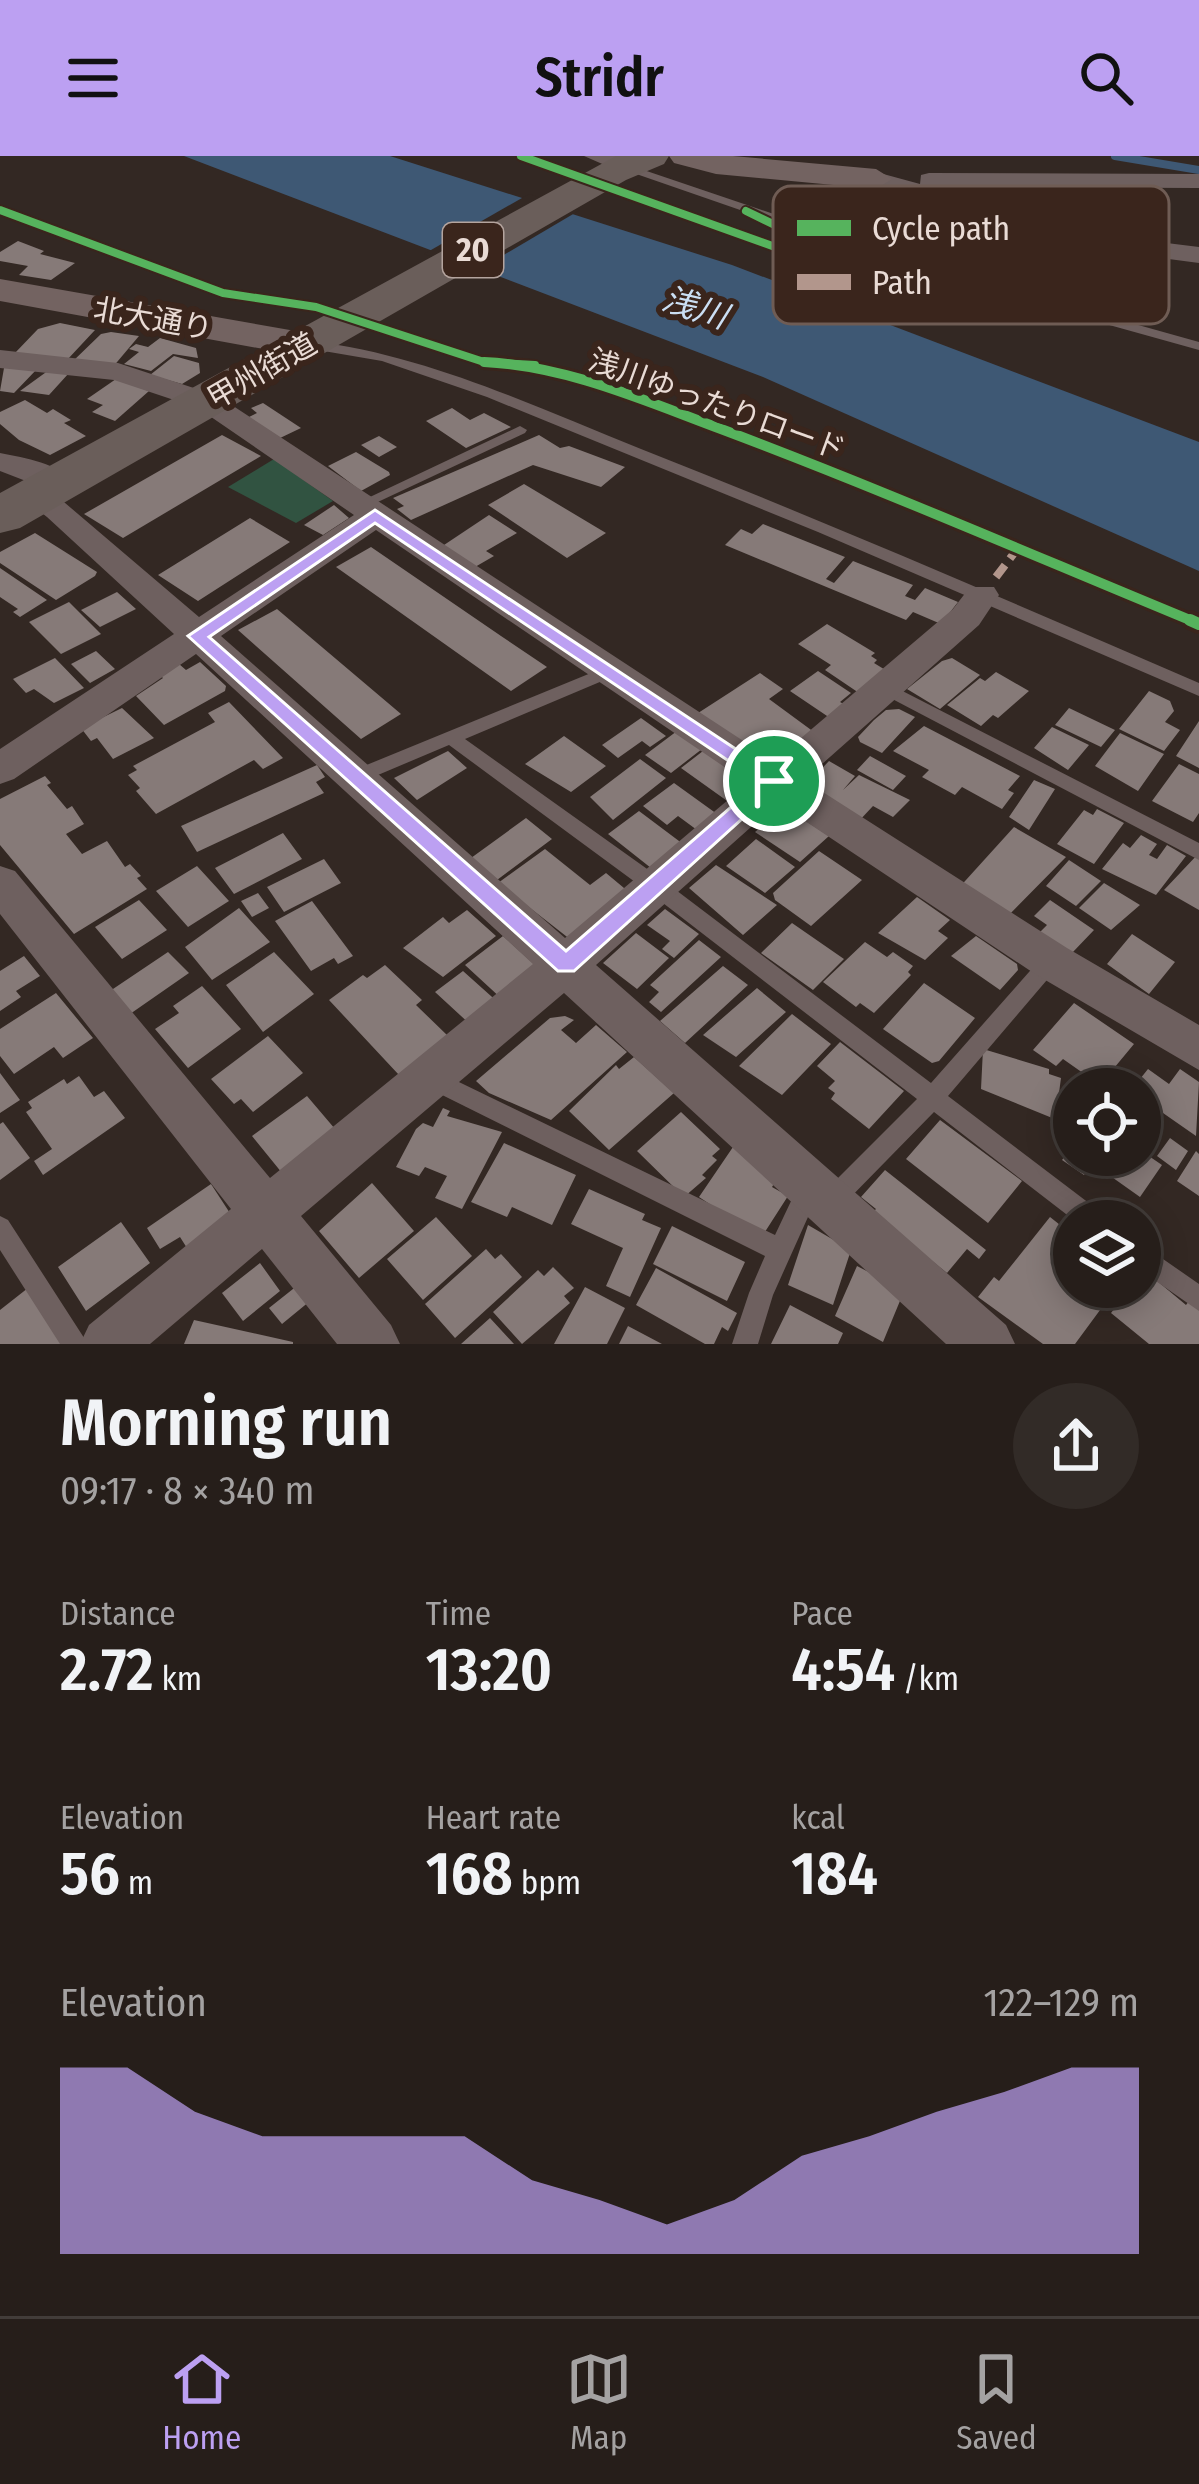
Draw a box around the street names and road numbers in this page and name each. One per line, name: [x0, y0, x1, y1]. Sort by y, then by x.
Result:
road number: 20: [443, 223, 503, 277]
street label: 北大通り: [91, 291, 215, 347]
street label: 甲州街道: [201, 325, 323, 417]
street label: 浅川ゆったりロード: [584, 342, 850, 468]

